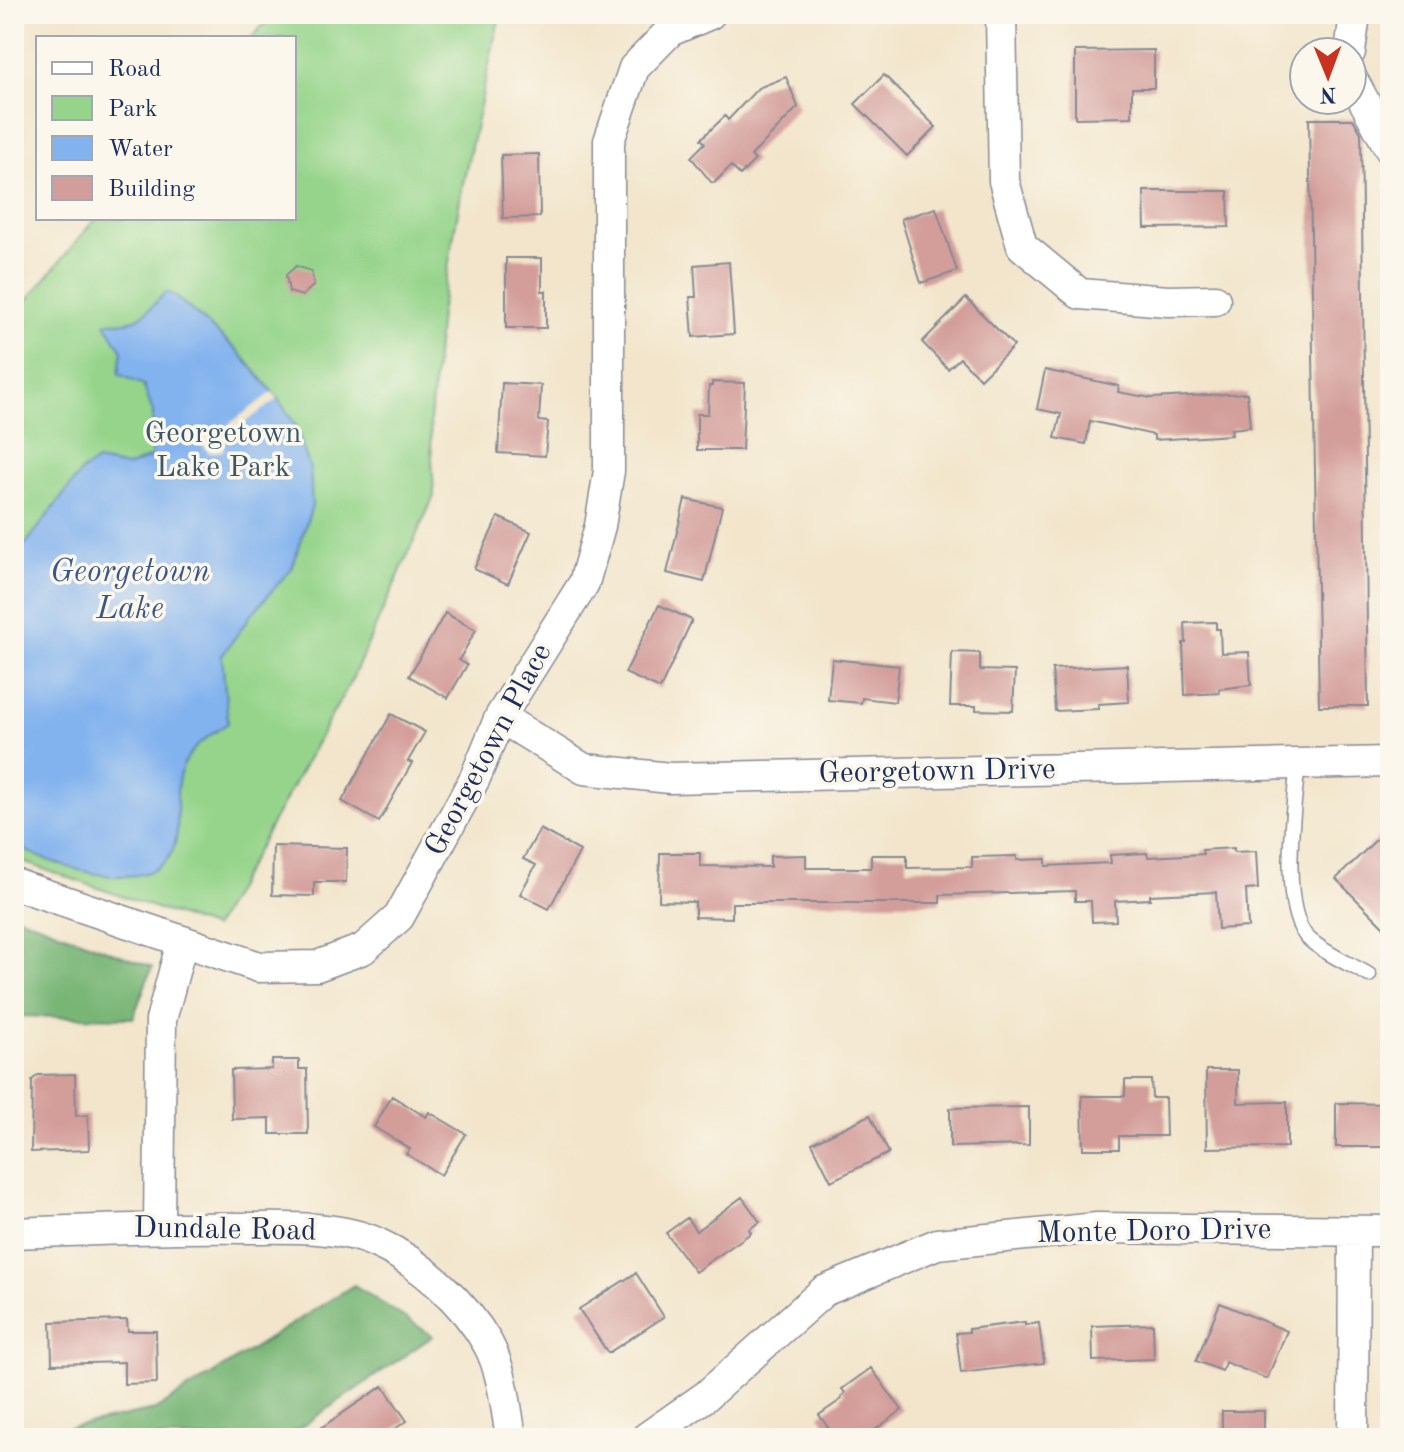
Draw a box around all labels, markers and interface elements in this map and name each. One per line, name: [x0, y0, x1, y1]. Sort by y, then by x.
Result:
legend: [36, 36, 296, 220]
north arrow: [1288, 36, 1368, 116]
text: Road: [108, 58, 161, 82]
text: N: [1320, 83, 1337, 105]
text: Park: [108, 98, 157, 122]
text: Water: [108, 138, 173, 162]
text: Building: [108, 178, 195, 202]
park label: Georgetown Lake Park: [145, 419, 301, 483]
water label: Georgetown Lake: [50, 557, 210, 626]
street label: Georgetown Place: [420, 639, 558, 861]
street label: Georgetown Drive: [818, 755, 1056, 789]
street label: Dundale Road: [133, 1213, 317, 1247]
street label: Monte Doro Drive: [1036, 1215, 1272, 1249]

